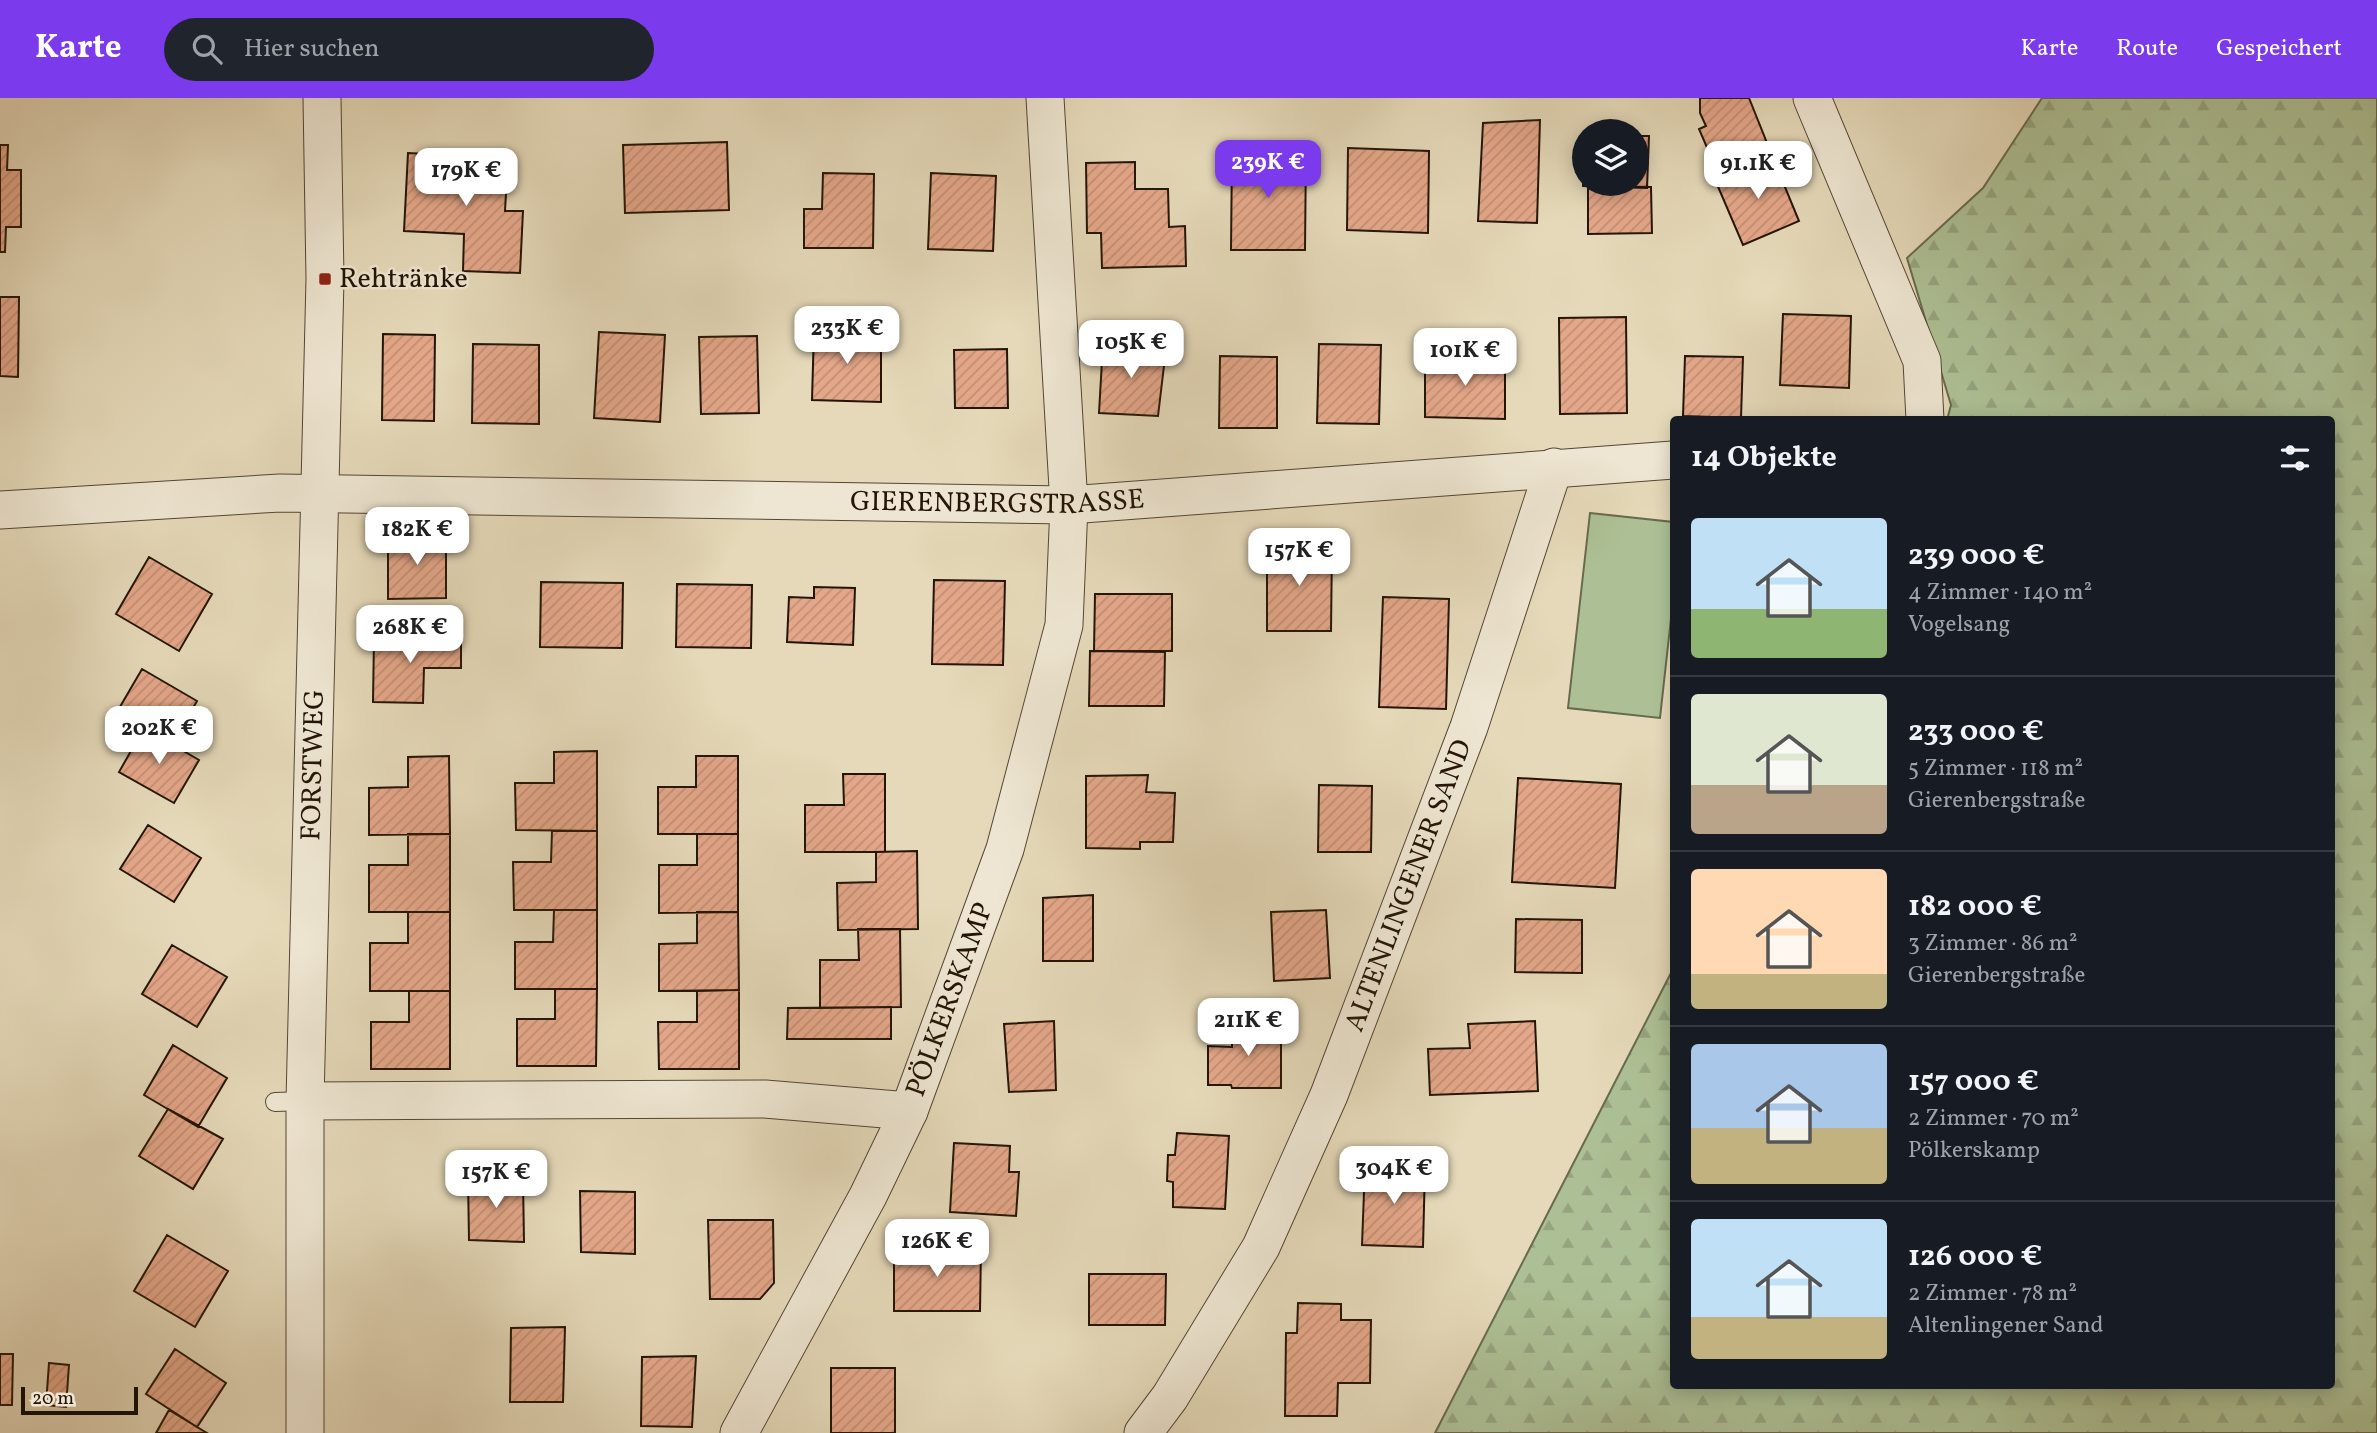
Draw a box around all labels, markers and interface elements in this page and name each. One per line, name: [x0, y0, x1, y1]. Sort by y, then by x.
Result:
search box: [164, 18, 654, 81]
text: Karte: [35, 26, 122, 72]
icon: search: [188, 30, 226, 68]
text: Hier suchen: [244, 31, 380, 67]
text: Karte: [2021, 32, 2078, 66]
text: Route: [2116, 32, 2178, 66]
text: Gespeichert: [2216, 32, 2342, 66]
map controls: [1572, 119, 1649, 196]
button: layers: [1572, 119, 1649, 196]
pin: 239K €: [1211, 140, 1325, 200]
pin: 91.1K €: [1693, 141, 1823, 201]
text: 239K €: [1231, 147, 1305, 179]
pin: 179K €: [409, 148, 523, 208]
text: 91.1K €: [1720, 148, 1796, 180]
text: 179K €: [431, 155, 501, 187]
place label: Rehtränke: [339, 260, 468, 299]
marker: Rehtränke: [317, 271, 333, 287]
pin: 233K €: [790, 306, 904, 366]
text: 233K €: [810, 313, 884, 345]
pin: 105K €: [1074, 320, 1188, 380]
text: 105K €: [1095, 327, 1167, 359]
pin: 101K €: [1408, 328, 1522, 388]
text: 101K €: [1430, 335, 1500, 367]
text: 14 Objekte: [1691, 437, 1837, 479]
icon: filters: [2276, 439, 2314, 477]
street label: GIERENBERGSTRASSE: [850, 480, 1146, 525]
pin: 182K €: [360, 508, 474, 567]
text: 182K €: [381, 514, 453, 546]
pin: 157K €: [1242, 528, 1356, 588]
text: 157K €: [1264, 535, 1334, 567]
text: 239 000 €: [1908, 535, 2045, 577]
icon: home: [1747, 546, 1831, 630]
text: 4 Zimmer · 140 m²: [1908, 577, 2092, 609]
pin: 268K €: [353, 606, 467, 665]
text: Vogelsang: [1908, 609, 2010, 641]
text: 268K €: [372, 612, 448, 644]
street label: FORSTWEG: [292, 689, 335, 841]
pin: 202K €: [102, 706, 216, 766]
text: 233 000 €: [1908, 711, 2044, 753]
text: 202K €: [121, 713, 197, 745]
icon: home: [1747, 722, 1831, 806]
street label: ALTENLINGENER SAND: [1335, 734, 1482, 1037]
text: 5 Zimmer · 118 m²: [1908, 753, 2083, 785]
text: Gierenbergstraße: [1908, 785, 2085, 817]
text: 182 000 €: [1908, 886, 2042, 928]
street label: PÖLKERSKAMP: [896, 897, 1003, 1102]
icon: home: [1747, 897, 1831, 981]
text: 3 Zimmer · 86 m²: [1908, 928, 2078, 960]
text: Gierenbergstraße: [1908, 960, 2085, 992]
pin: 211K €: [1191, 998, 1305, 1058]
text: 211K €: [1214, 1005, 1282, 1037]
text: 157 000 €: [1908, 1061, 2039, 1103]
icon: home: [1747, 1072, 1831, 1156]
text: 2 Zimmer · 70 m²: [1908, 1103, 2079, 1135]
text: Pölkerskamp: [1908, 1135, 2040, 1167]
pin: 304K €: [1337, 1146, 1451, 1206]
pin: 157K €: [439, 1150, 553, 1210]
text: 304K €: [1355, 1153, 1433, 1185]
text: 157K €: [461, 1157, 531, 1189]
pin: 126K €: [880, 1220, 994, 1279]
text: 126K €: [901, 1226, 973, 1258]
text: 126 000 €: [1908, 1236, 2042, 1278]
icon: home: [1747, 1247, 1831, 1331]
text: 2 Zimmer · 78 m²: [1908, 1278, 2077, 1310]
text: Altenlingener Sand: [1908, 1310, 2103, 1342]
scale bar: [21, 1384, 138, 1416]
text: 20 m: [32, 1386, 74, 1412]

